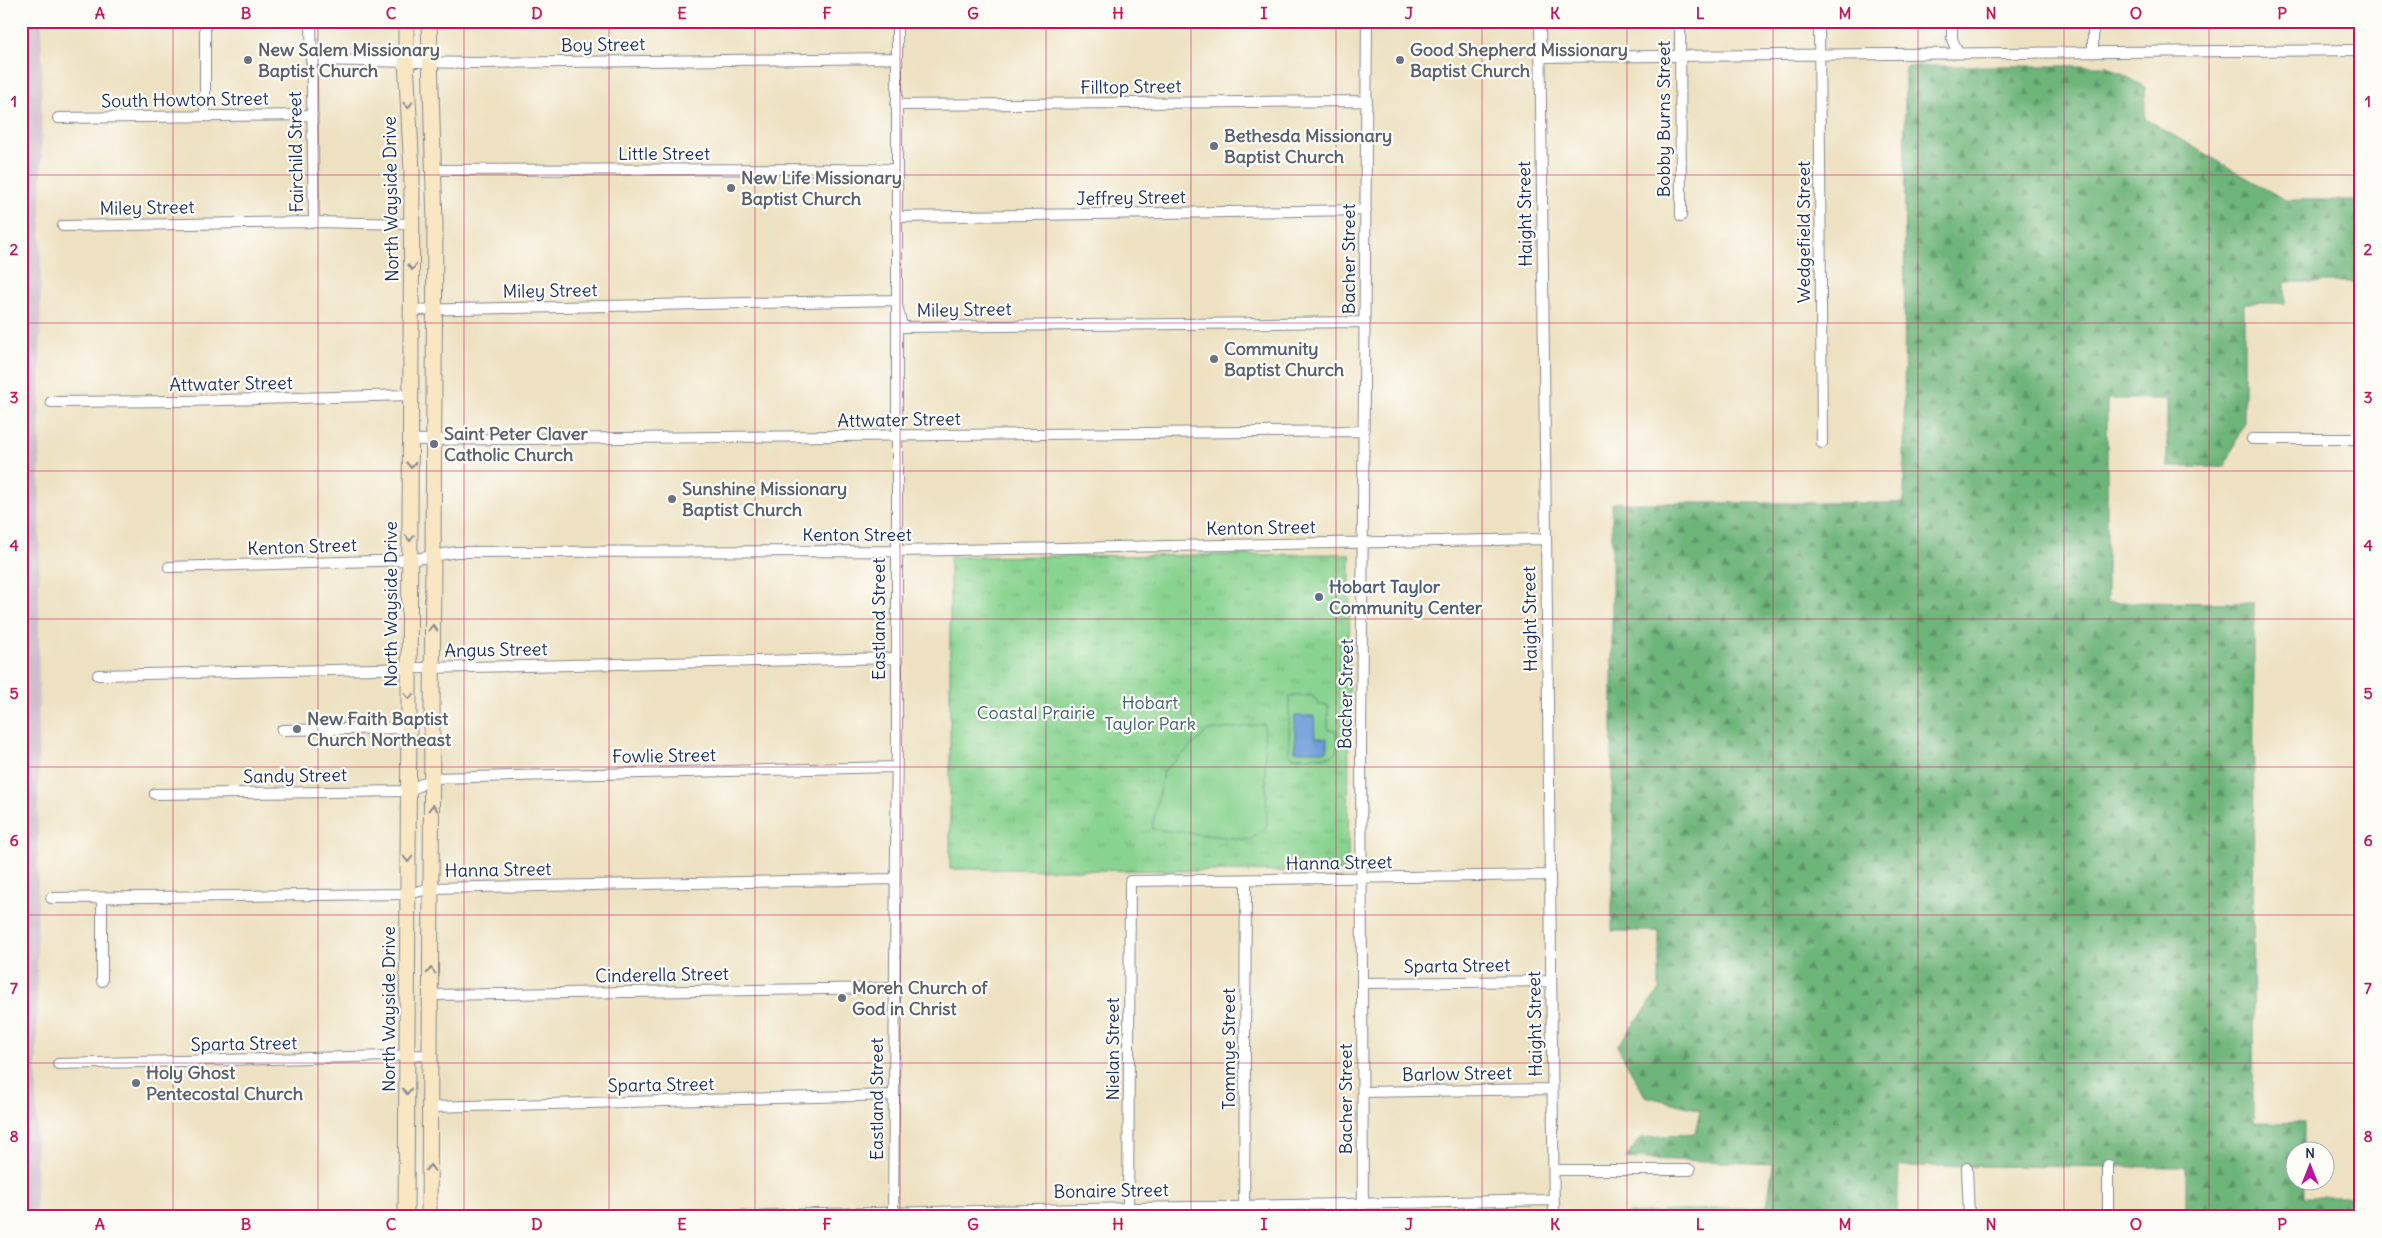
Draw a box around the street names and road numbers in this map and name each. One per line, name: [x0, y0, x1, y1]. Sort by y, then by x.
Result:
street label: Boy Street: [561, 32, 645, 57]
street label: Bobby Burns Street: [1652, 41, 1675, 197]
street label: Filltop Street: [1080, 74, 1182, 99]
street label: South Howton Street: [101, 87, 269, 112]
street label: Fairchild Street: [283, 91, 308, 213]
street label: North Wayside Drive: [378, 116, 403, 282]
street label: Little Street: [618, 142, 710, 165]
street label: Haight Street: [1512, 161, 1537, 267]
street label: Wedgefield Street: [1792, 161, 1815, 303]
street label: Jeffrey Street: [1076, 185, 1186, 210]
street label: Miley Street: [99, 195, 195, 220]
street label: Bacher Street: [1337, 204, 1360, 314]
street label: Miley Street: [502, 278, 598, 303]
street label: Miley Street: [916, 297, 1012, 322]
street label: Attwater Street: [169, 371, 293, 396]
street label: Attwater Street: [837, 407, 961, 432]
street label: Kenton Street: [1206, 515, 1316, 540]
street label: North Wayside Drive: [379, 521, 402, 687]
street label: Kenton Street: [802, 523, 912, 546]
street label: Kenton Street: [247, 533, 357, 560]
street label: Eastland Street: [867, 558, 890, 680]
street label: Haight Street: [1517, 566, 1542, 672]
street label: Angus Street: [444, 637, 548, 662]
street label: Bacher Street: [1333, 638, 1358, 750]
street label: Fowlie Street: [612, 743, 716, 768]
street label: Sandy Street: [243, 763, 347, 788]
street label: Hanna Street: [1285, 850, 1393, 875]
street label: Hanna Street: [444, 857, 552, 882]
street label: North Wayside Drive: [377, 926, 400, 1092]
street label: Sparta Street: [1404, 953, 1510, 978]
street label: Cinderella Street: [595, 962, 729, 987]
street label: Haight Street: [1522, 971, 1547, 1077]
street label: Tommye Street: [1217, 988, 1240, 1110]
street label: Nielan Street: [1101, 997, 1124, 1101]
street label: Sparta Street: [191, 1031, 297, 1056]
street label: Eastland Street: [865, 1038, 888, 1160]
street label: Bacher Street: [1334, 1044, 1357, 1154]
street label: Barlow Street: [1402, 1061, 1512, 1086]
street label: Sparta Street: [608, 1072, 714, 1097]
street label: Bonaire Street: [1053, 1178, 1169, 1203]

